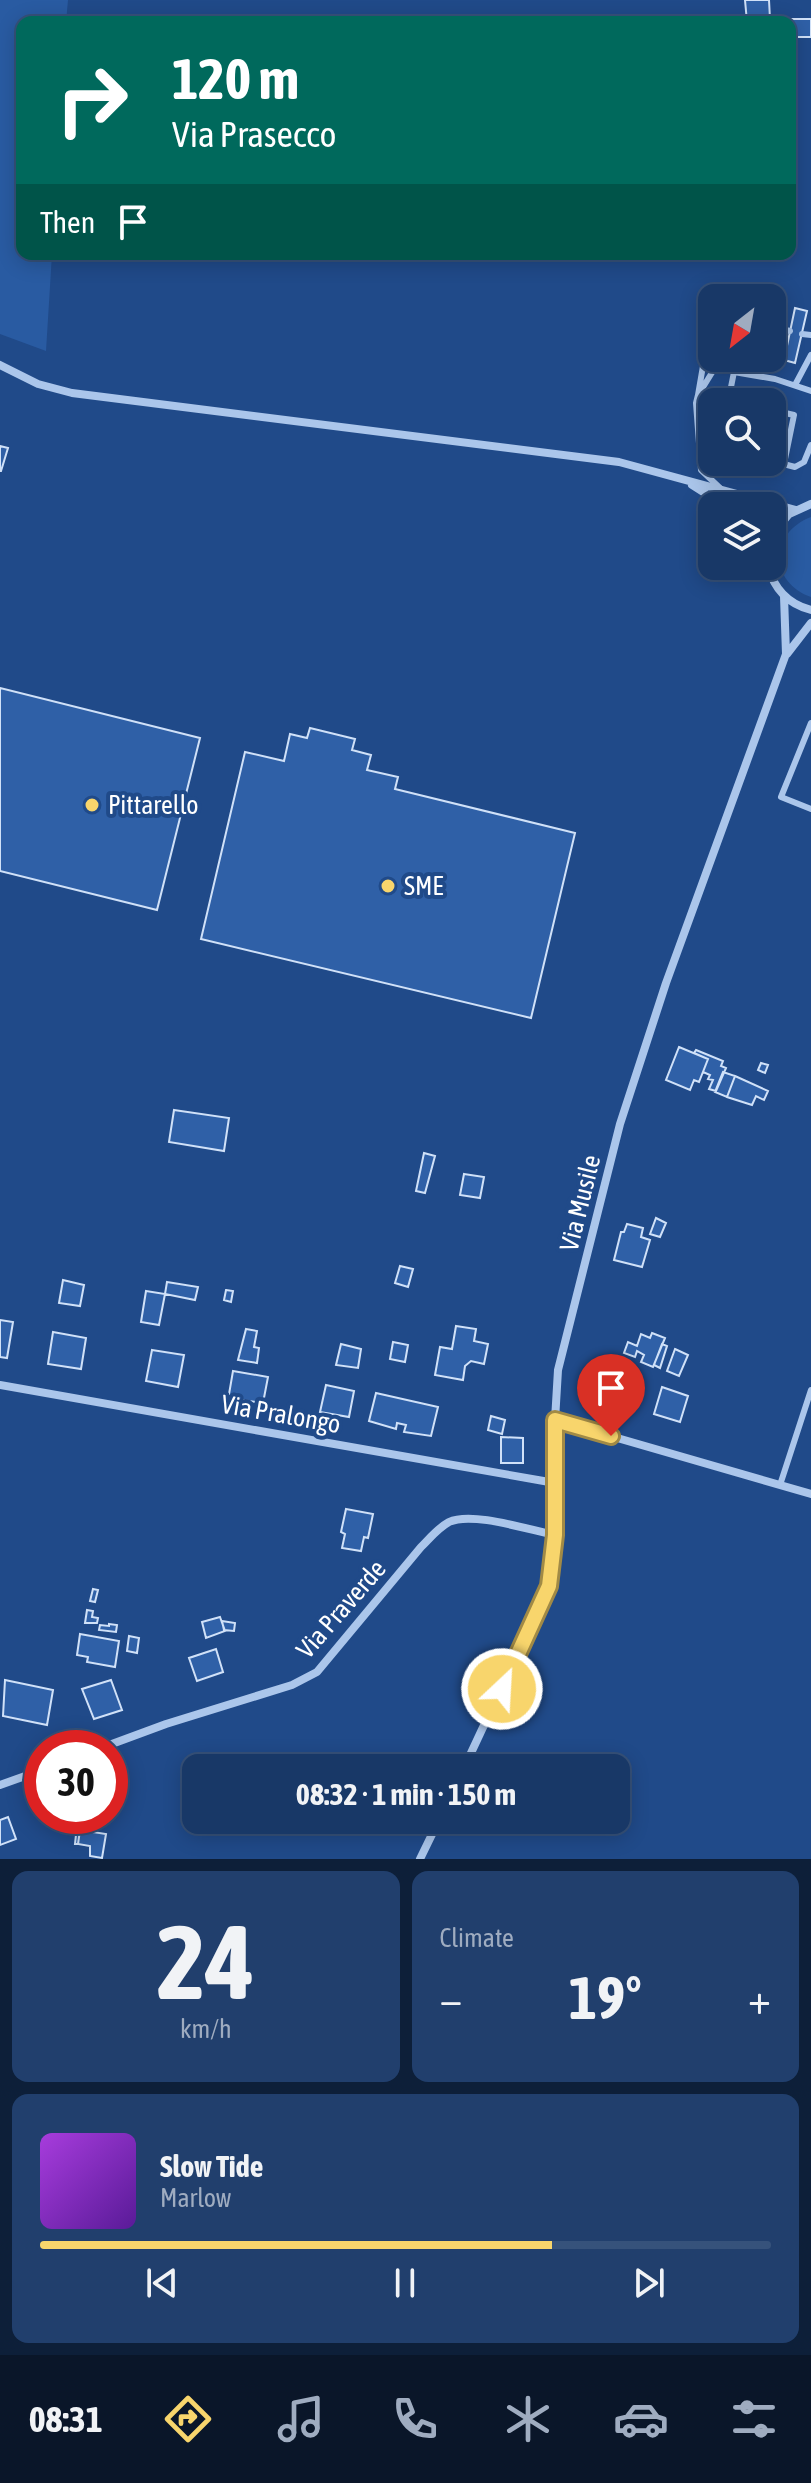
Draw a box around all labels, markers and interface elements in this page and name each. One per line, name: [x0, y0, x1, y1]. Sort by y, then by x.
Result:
text: 120 m: [172, 47, 299, 111]
icon: right: [40, 48, 144, 152]
text: Via Prasecco: [172, 113, 336, 155]
icon: arrive: [111, 200, 155, 244]
text: Then: [40, 205, 95, 239]
north arrow: [698, 284, 786, 372]
map controls: [698, 284, 786, 580]
button: search: [698, 388, 786, 476]
button: layers: [698, 492, 786, 580]
place label: Pittarello: [108, 790, 198, 820]
marker: Pittarello: [83, 796, 101, 814]
place label: SME: [404, 871, 443, 901]
marker: SME: [379, 877, 397, 895]
street label: Via Musile: [554, 1152, 606, 1254]
pin: [577, 1354, 645, 1436]
icon: arrive: [589, 1366, 633, 1410]
street label: Via Pralongo: [219, 1389, 343, 1439]
street label: Via Praverde: [290, 1554, 392, 1664]
position arrow: [460, 1647, 544, 1731]
speed limit sign: 30: [24, 1730, 128, 1834]
text: 08:32 · 1 min · 150 m: [296, 1777, 516, 1811]
text: 24: [157, 1902, 255, 2021]
text: Climate: [440, 1923, 514, 1953]
text: 19°: [569, 1963, 642, 2032]
text: −: [440, 1973, 462, 2023]
text: +: [748, 1973, 771, 2023]
text: km/h: [180, 2014, 232, 2044]
text: Slow Tide: [160, 2149, 263, 2183]
text: Marlow: [160, 2183, 231, 2213]
icon: previous: [140, 2261, 184, 2305]
icon: pause: [383, 2261, 427, 2305]
icon: next: [627, 2261, 671, 2305]
icon: directions: [160, 2391, 216, 2447]
icon: music: [273, 2391, 329, 2447]
icon: phone: [387, 2391, 443, 2447]
icon: climate: [500, 2391, 556, 2447]
icon: car: [613, 2391, 669, 2447]
icon: filters: [726, 2391, 782, 2447]
text: 08:31: [29, 2398, 103, 2440]

